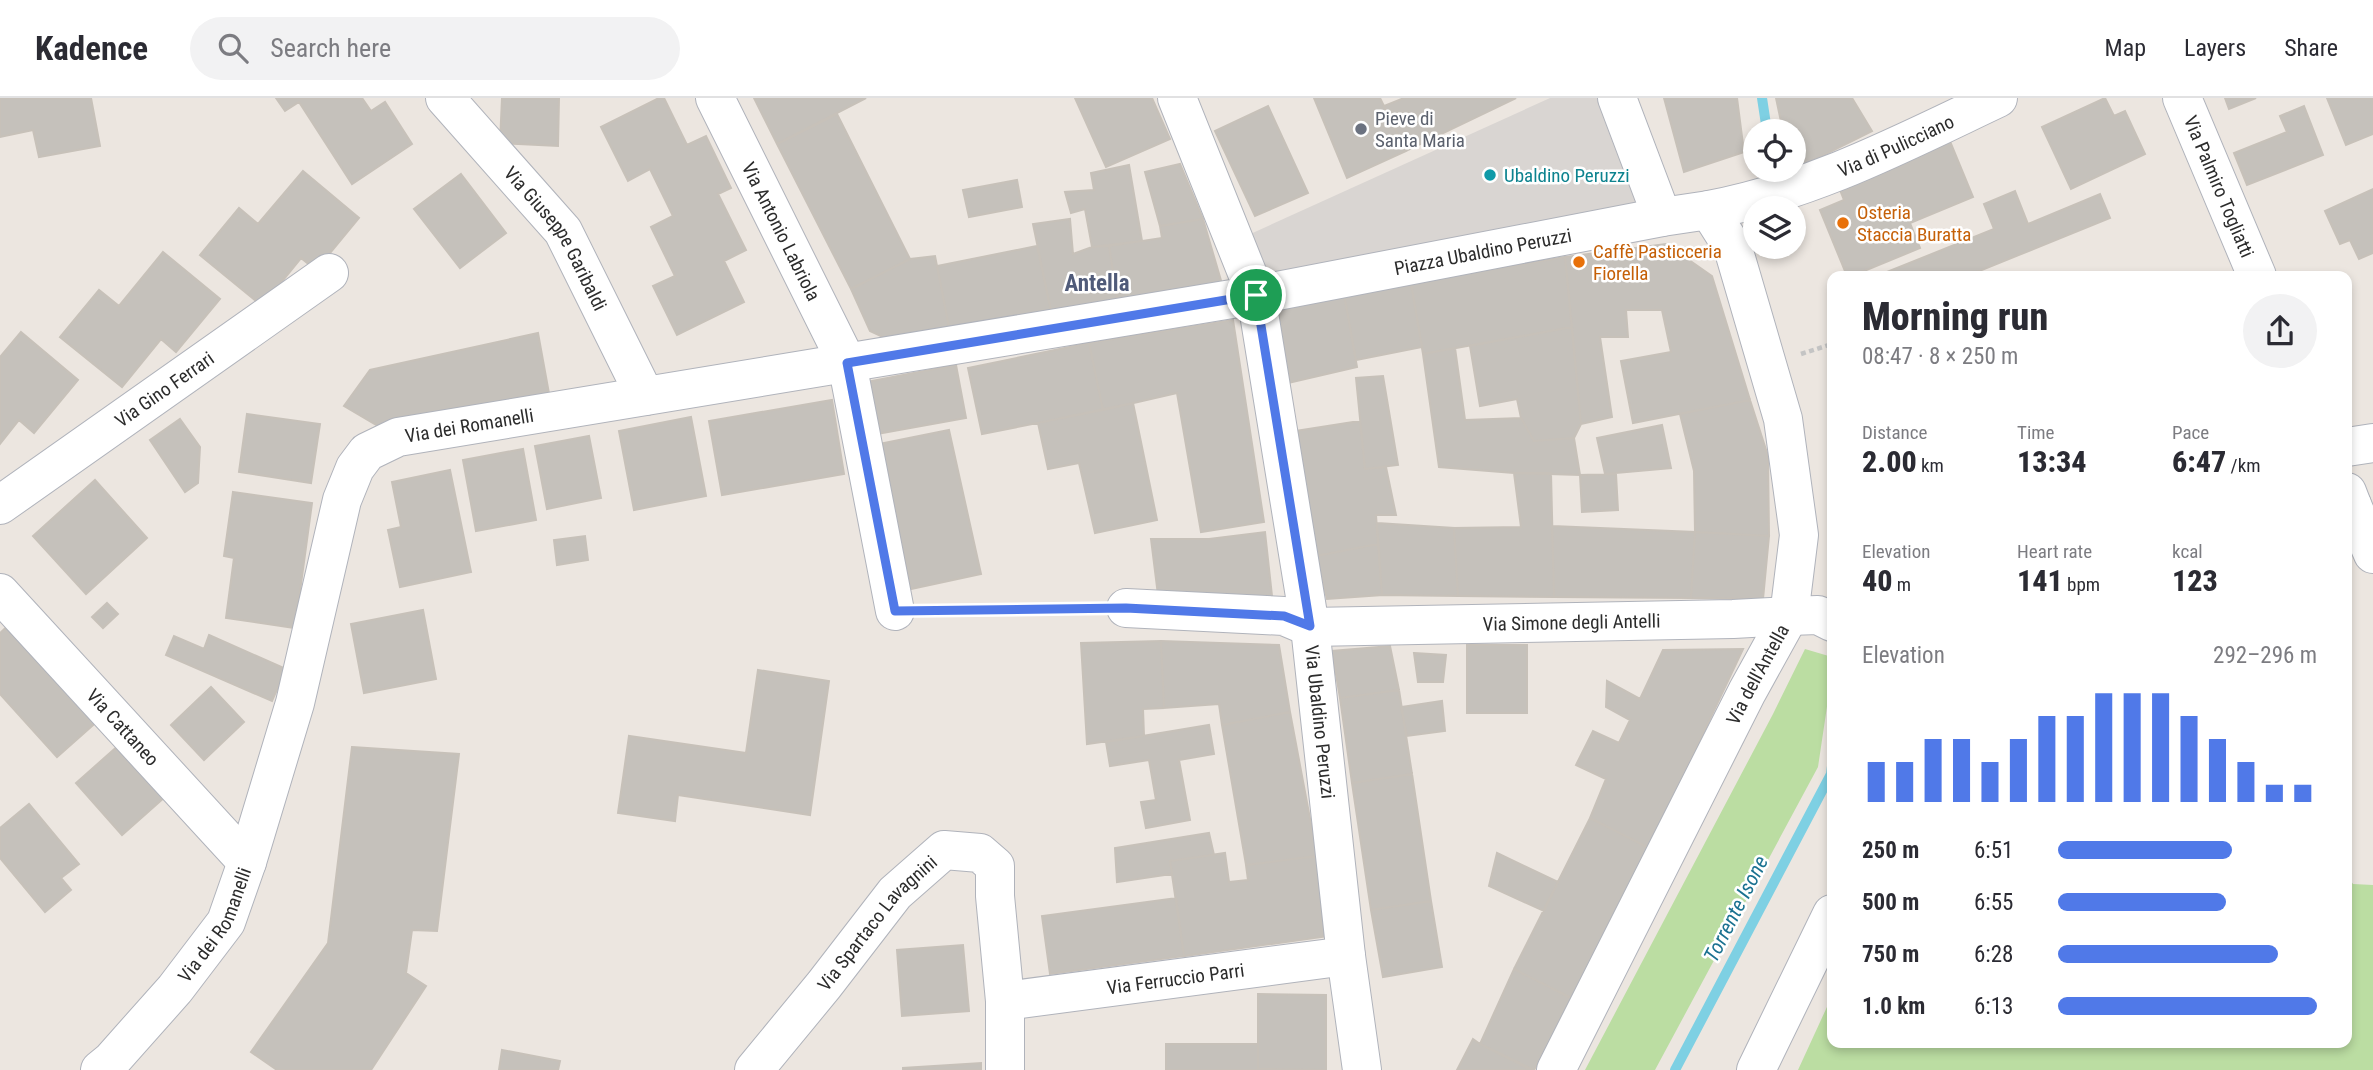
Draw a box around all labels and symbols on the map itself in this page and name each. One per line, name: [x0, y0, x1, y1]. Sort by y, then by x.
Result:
place label: Pieve di Santa Maria: [1375, 107, 1465, 152]
street label: Via di Pulicciano: [1834, 109, 1958, 182]
street label: Via Palmiro Togliatti: [2179, 112, 2259, 261]
marker: Pieve di Santa Maria: [1353, 121, 1369, 137]
street label: Via Antonio Labriola: [737, 158, 826, 304]
street label: Via Giuseppe Garibaldi: [499, 161, 612, 314]
place label: Ubaldino Peruzzi: [1504, 164, 1630, 187]
marker: Ubaldino Peruzzi: [1482, 167, 1498, 183]
place label: Osteria Staccia Buratta: [1857, 201, 1971, 246]
marker: Osteria Staccia Buratta: [1835, 215, 1851, 231]
street label: Piazza Ubaldino Peruzzi: [1392, 223, 1573, 280]
place label: Caffè Pasticceria Fiorella: [1593, 240, 1722, 285]
marker: Caffè Pasticceria Fiorella: [1571, 254, 1587, 270]
pin: [1226, 265, 1286, 325]
district label: Antella: [1064, 270, 1130, 297]
street label: Via Gino Ferrari: [110, 346, 218, 432]
street label: Via dei Romanelli: [403, 403, 535, 447]
street label: Via Simone degli Antelli: [1482, 609, 1661, 635]
street label: Via dell'Antella: [1721, 620, 1794, 728]
street label: Via Ubaldino Peruzzi: [1301, 644, 1340, 800]
street label: Via Cattaneo: [82, 684, 164, 770]
street label: Via Spartaco Lavagnini: [812, 850, 942, 995]
water label: Torrente Isone: [1699, 852, 1773, 966]
street label: Via dei Romanelli: [173, 864, 256, 987]
street label: Via Ferruccio Parri: [1105, 958, 1246, 999]

